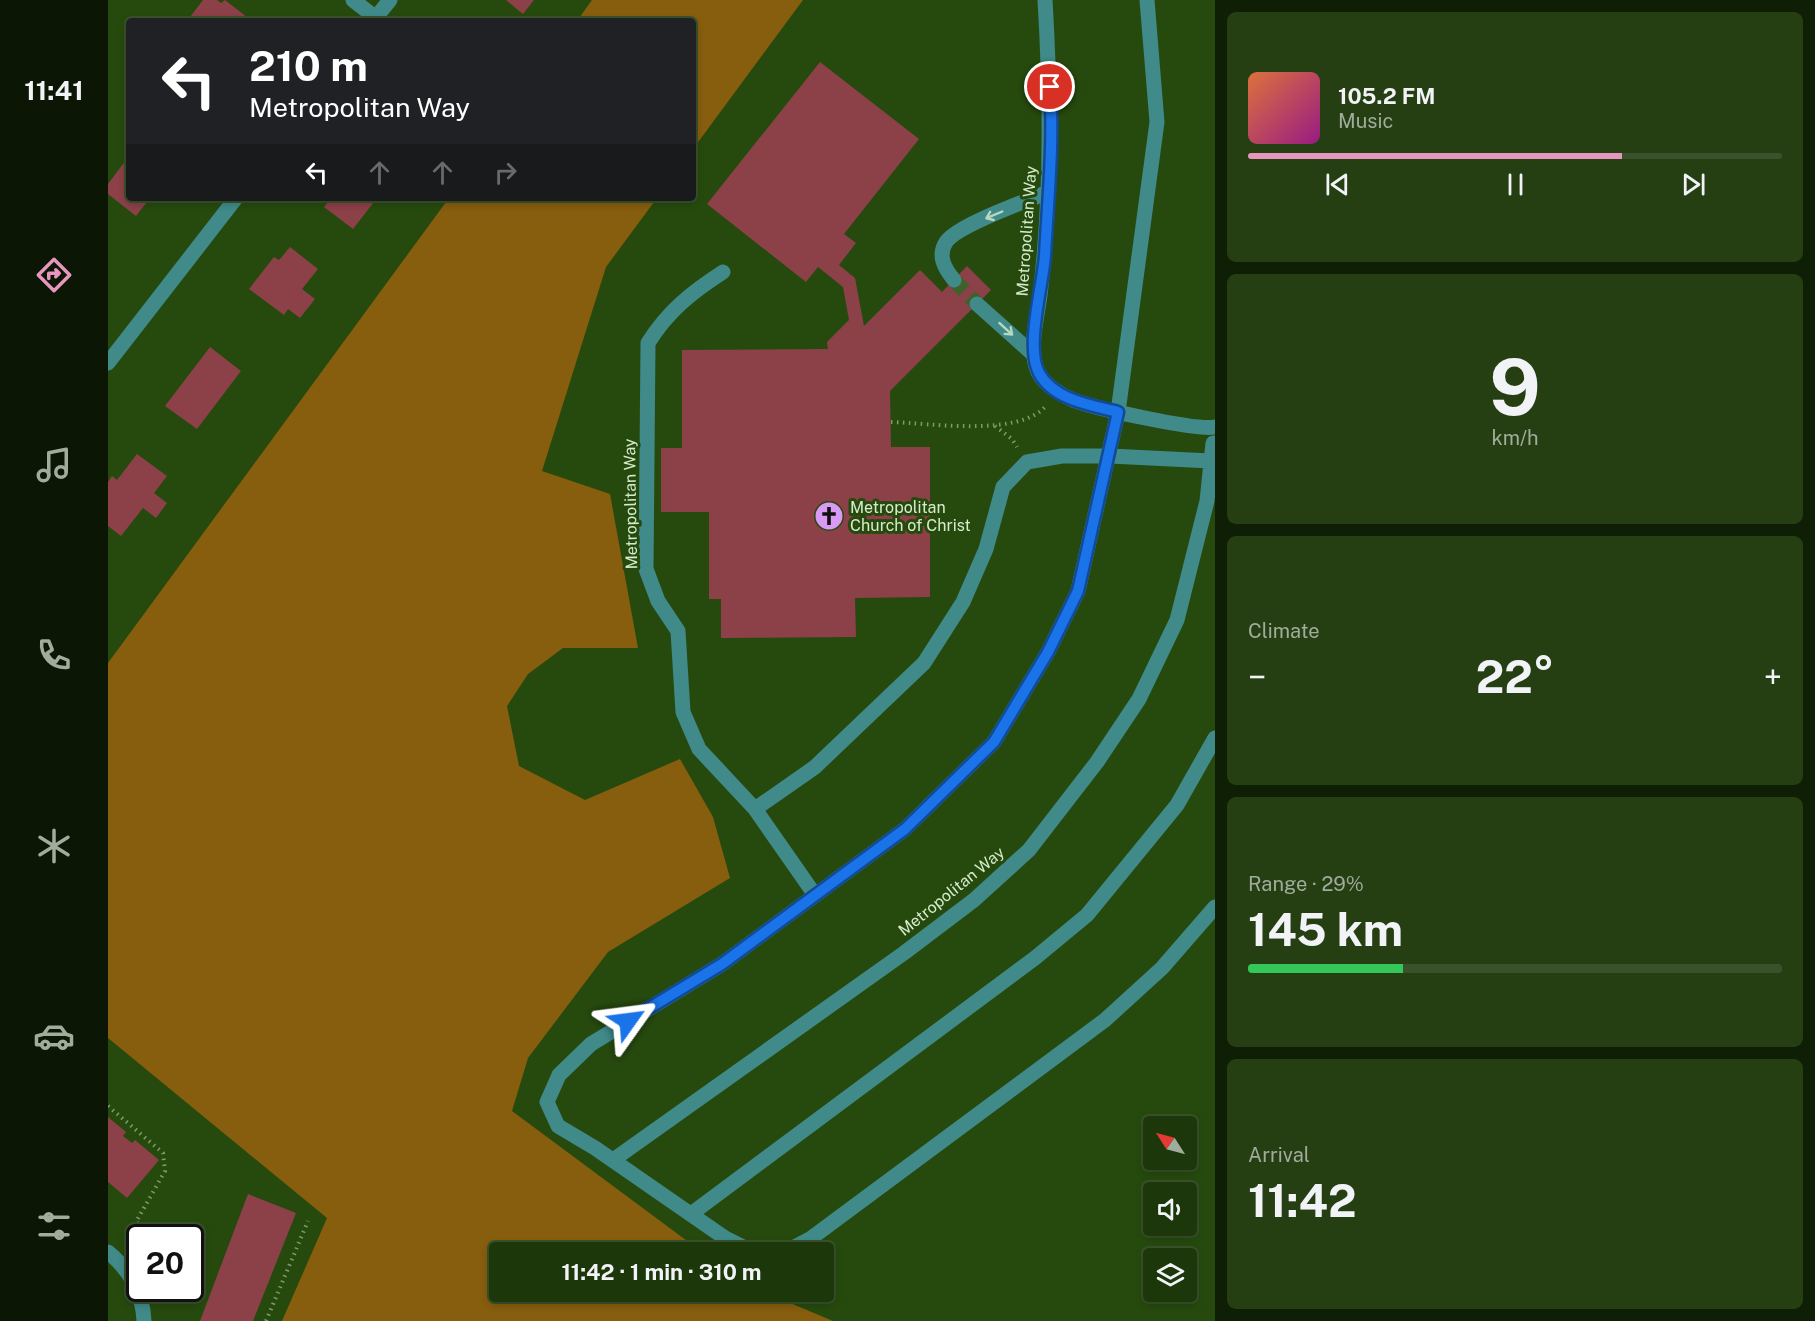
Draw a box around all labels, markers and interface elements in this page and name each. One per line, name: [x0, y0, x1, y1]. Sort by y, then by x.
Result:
text: 210 m: [249, 41, 368, 90]
icon: left: [150, 42, 228, 120]
pin: [1024, 61, 1075, 112]
icon: arrive: [1033, 70, 1066, 103]
text: 11:41: [24, 74, 84, 106]
text: 105.2 FM: [1338, 83, 1435, 109]
text: Metropolitan Way: [249, 91, 470, 123]
text: Music: [1338, 109, 1393, 133]
icon: left: [300, 156, 333, 189]
icon: ahead: [363, 156, 396, 189]
icon: ahead: [426, 156, 459, 189]
icon: right: [489, 156, 522, 189]
street label: Metropolitan Way: [1012, 165, 1041, 297]
icon: previous: [1321, 168, 1354, 201]
icon: pause: [1499, 168, 1532, 201]
icon: next: [1677, 168, 1710, 201]
one-way arrow: [986, 210, 1004, 221]
icon: directions: [33, 254, 75, 296]
one-way arrow: [998, 322, 1013, 336]
text: 9: [1489, 341, 1541, 433]
text: km/h: [1491, 426, 1539, 450]
street label: Metropolitan Way: [620, 438, 641, 570]
icon: music: [33, 444, 75, 486]
place label: Metropolitan Church of Christ: [850, 498, 971, 535]
church icon: Metropolitan Church of Christ: [813, 500, 845, 532]
text: Climate: [1248, 619, 1320, 643]
icon: phone: [33, 634, 75, 676]
text: 22°: [1476, 650, 1554, 703]
text: −: [1248, 658, 1266, 696]
text: +: [1764, 658, 1782, 696]
icon: climate: [33, 825, 75, 867]
street label: Metropolitan Way: [894, 843, 1009, 940]
text: Range · 29%: [1248, 872, 1364, 896]
text: 145 km: [1248, 903, 1403, 956]
position arrow: [596, 989, 660, 1053]
icon: car: [33, 1015, 75, 1057]
north arrow: [1143, 1116, 1197, 1170]
map controls: [1143, 1116, 1197, 1302]
text: Arrival: [1248, 1143, 1310, 1167]
text: 11:42: [1248, 1174, 1357, 1227]
button: sound: [1143, 1182, 1197, 1236]
icon: filters: [33, 1205, 75, 1247]
speed limit sign: 20: [126, 1224, 204, 1302]
button: layers: [1143, 1248, 1197, 1302]
text: 11:42 · 1 min · 310 m: [561, 1259, 762, 1285]

